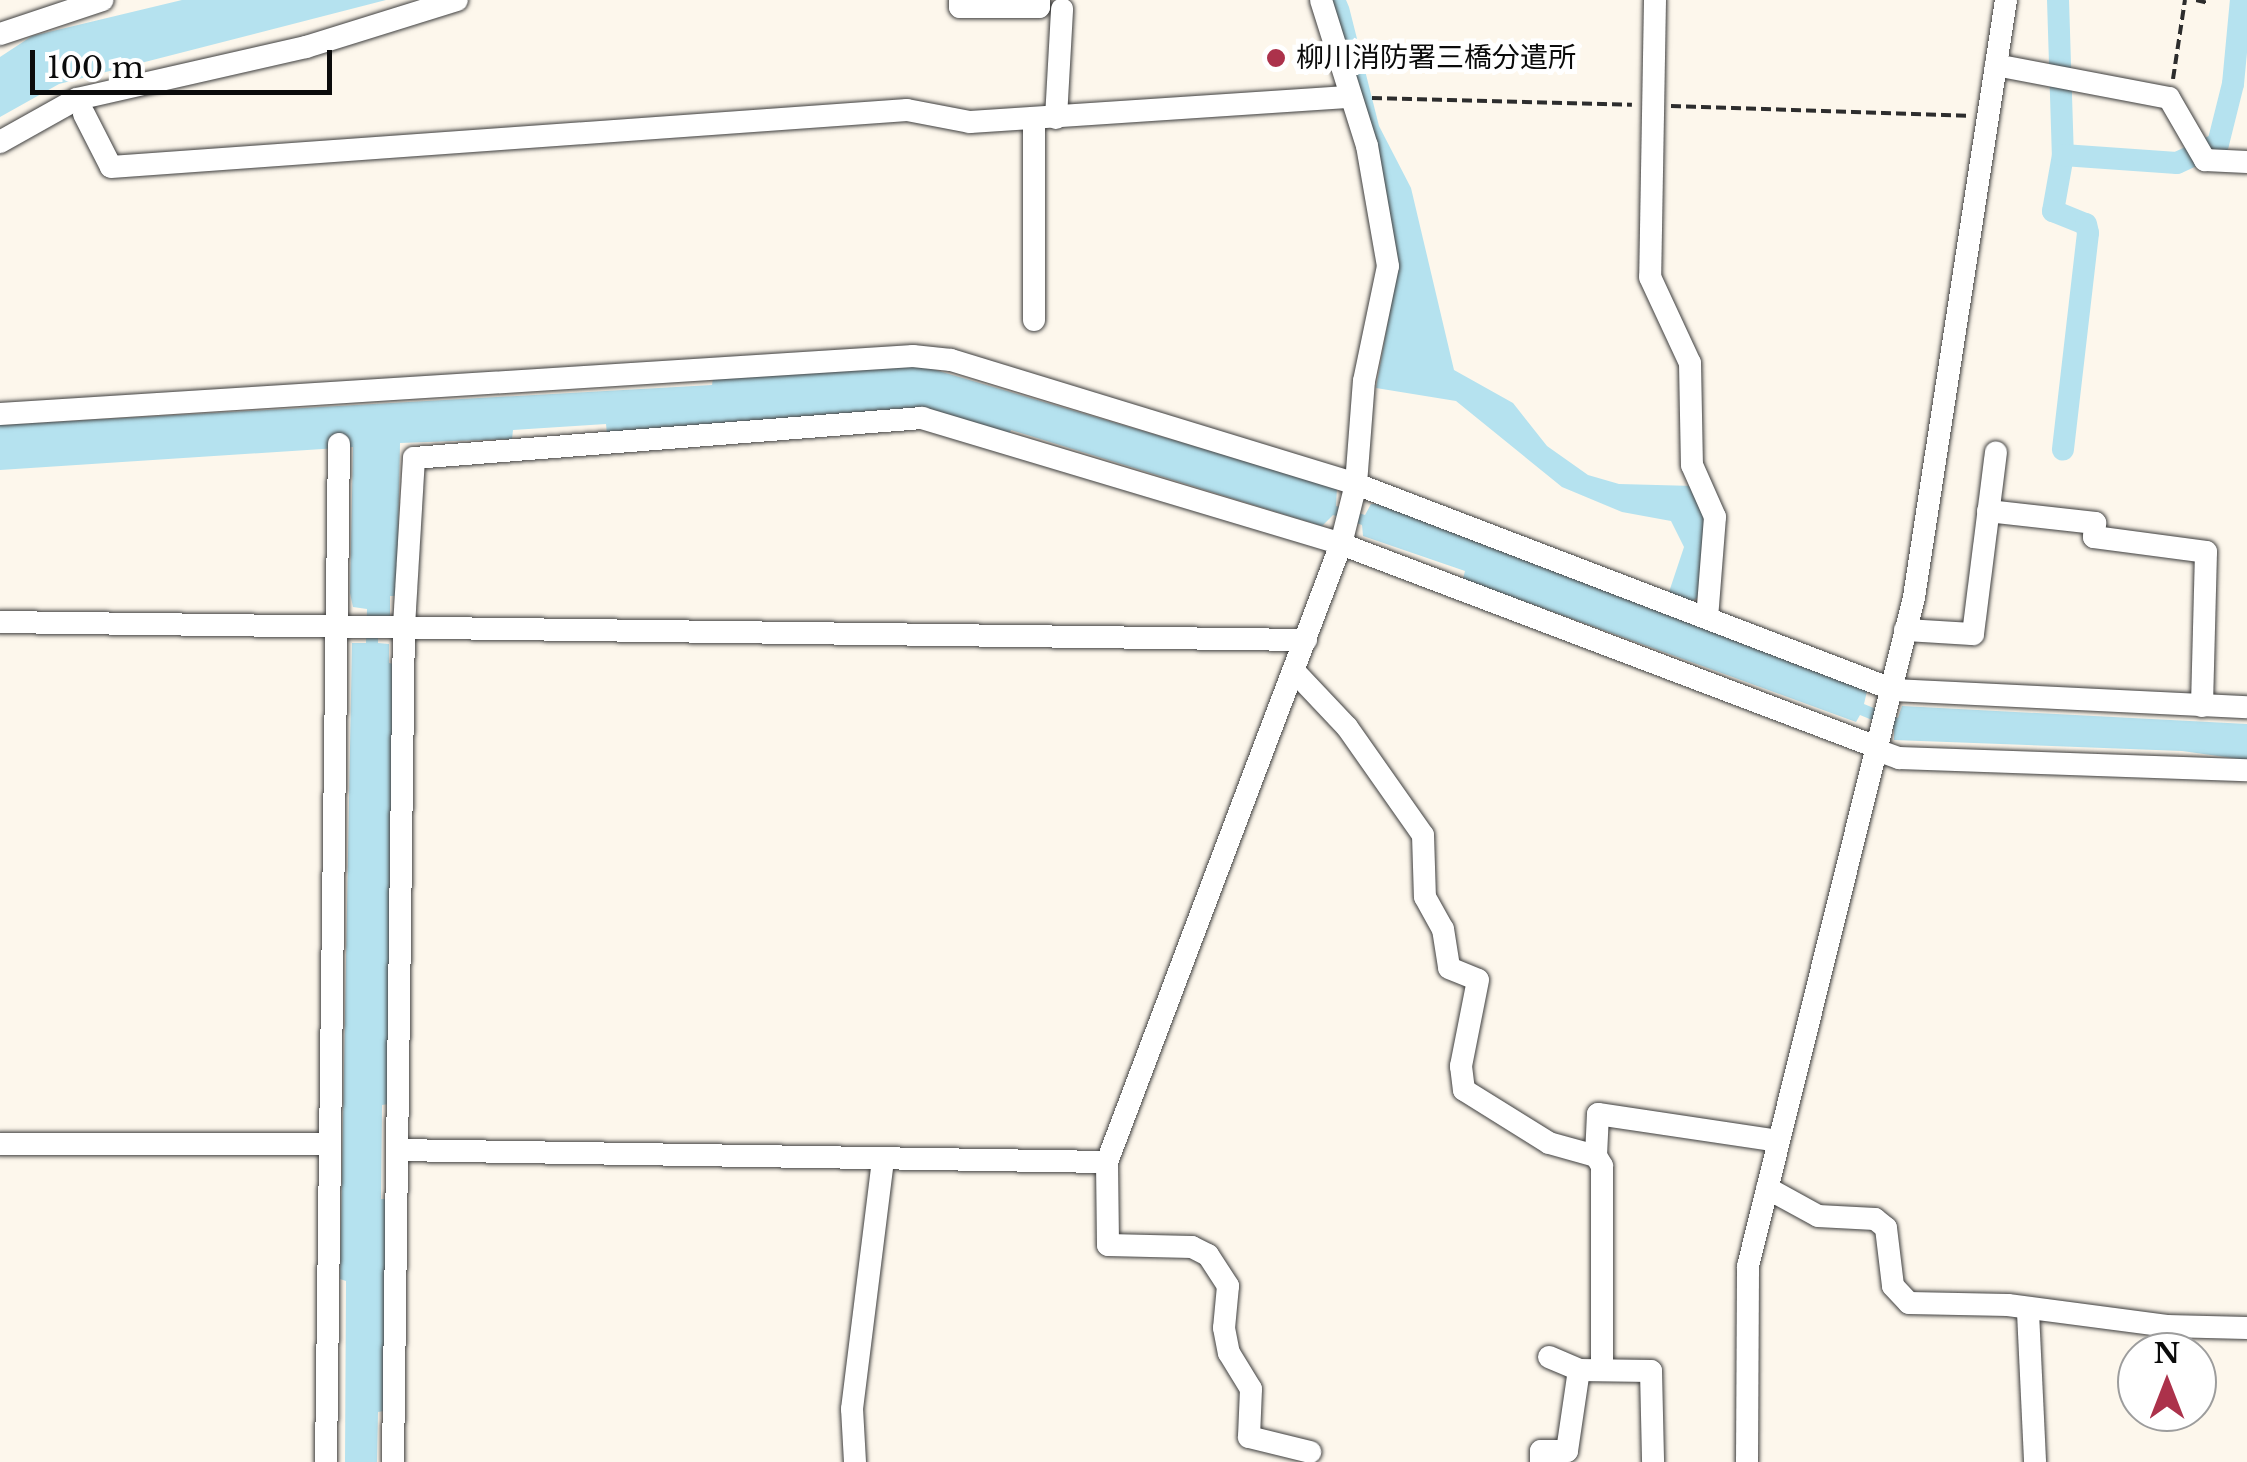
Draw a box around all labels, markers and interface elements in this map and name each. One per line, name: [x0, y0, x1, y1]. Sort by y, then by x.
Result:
scale bar: [35, 30, 338, 92]
place label: 柳川消防署三橋分遣所: [1296, 41, 1576, 75]
marker: 柳川消防署三橋分遣所: [1265, 47, 1287, 69]
text: 100 m: [47, 49, 144, 86]
north arrow: [2117, 1332, 2217, 1432]
text: N: [2154, 1336, 2180, 1371]

